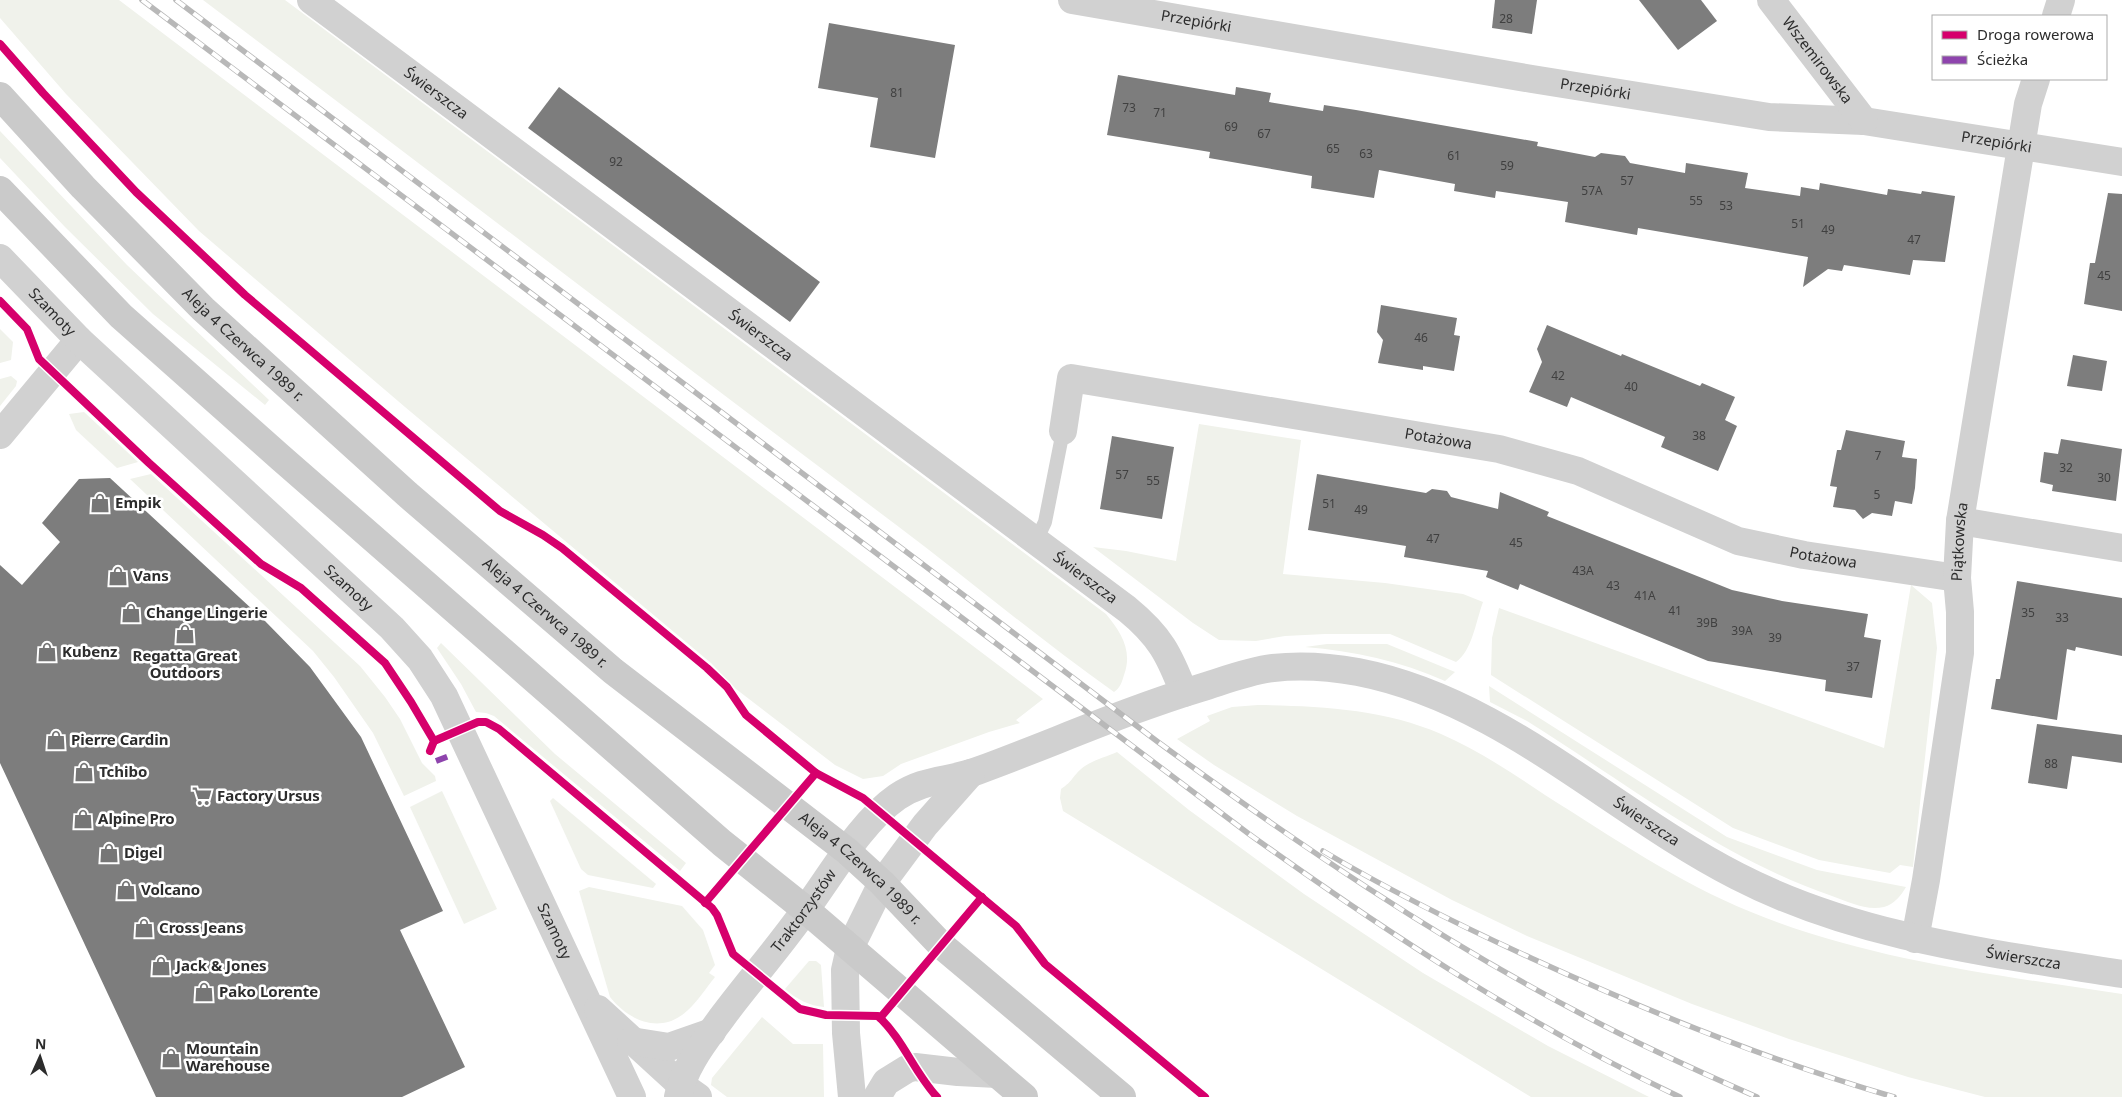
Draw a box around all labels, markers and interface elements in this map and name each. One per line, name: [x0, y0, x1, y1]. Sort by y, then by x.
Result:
street label: Przepiórki: [1160, 4, 1233, 36]
house number: 28: [1499, 10, 1513, 27]
street label: Wszemirowska: [1778, 12, 1858, 107]
legend: [1932, 15, 2107, 80]
text: Droga rowerowa: [1977, 24, 2094, 44]
text: Ścieżka: [1977, 49, 2028, 69]
street label: Świerszcza: [400, 62, 473, 123]
street label: Przepiórki: [1559, 73, 1632, 104]
house number: 81: [890, 84, 904, 101]
house number: 73: [1122, 99, 1136, 116]
house number: 71: [1153, 104, 1167, 121]
house number: 69: [1224, 118, 1238, 135]
house number: 67: [1257, 125, 1271, 142]
street label: Przepiórki: [1960, 126, 2033, 157]
house number: 65: [1326, 140, 1340, 157]
house number: 63: [1359, 145, 1373, 162]
house number: 61: [1447, 147, 1461, 164]
house number: 92: [609, 153, 623, 170]
house number: 59: [1500, 157, 1514, 174]
house number: 57: [1620, 172, 1634, 189]
house number: 57A: [1581, 182, 1603, 199]
house number: 55: [1689, 192, 1703, 209]
house number: 53: [1719, 197, 1733, 214]
house number: 51: [1791, 215, 1805, 232]
house number: 49: [1821, 221, 1835, 238]
house number: 47: [1907, 231, 1921, 248]
house number: 45: [2097, 267, 2111, 284]
street label: Szamoty: [25, 283, 81, 340]
street label: Aleja 4 Czerwca 1989 r.: [178, 283, 309, 405]
street label: Świerszcza: [725, 304, 797, 365]
house number: 46: [1414, 329, 1428, 346]
house number: 42: [1551, 367, 1565, 384]
house number: 40: [1624, 378, 1638, 395]
street label: Potażowa: [1403, 423, 1474, 453]
house number: 38: [1692, 427, 1706, 444]
house number: 7: [1875, 447, 1882, 464]
house number: 32: [2059, 459, 2073, 476]
house number: 57: [1115, 466, 1129, 483]
house number: 30: [2097, 469, 2111, 486]
house number: 55: [1146, 472, 1160, 489]
house number: 5: [1874, 486, 1881, 503]
shop icon: Empik: [89, 492, 111, 514]
place label: Empik: [115, 492, 162, 512]
house number: 51: [1322, 495, 1336, 512]
house number: 49: [1354, 501, 1368, 518]
street label: Piątkowska: [1946, 501, 1972, 582]
house number: 47: [1426, 530, 1440, 547]
house number: 45: [1509, 534, 1523, 551]
street label: Potażowa: [1788, 541, 1859, 572]
street label: Świerszcza: [1050, 546, 1122, 608]
street label: Aleja 4 Czerwca 1989 r.: [479, 553, 613, 672]
street label: Szamoty: [320, 560, 378, 615]
house number: 43A: [1572, 562, 1594, 579]
shop icon: Vans: [107, 565, 129, 587]
place label: Vans: [133, 565, 169, 585]
house number: 43: [1606, 577, 1620, 594]
house number: 41A: [1634, 587, 1656, 604]
shop icon: Change Lingerie: [120, 602, 142, 624]
place label: Change Lingerie: [146, 602, 268, 622]
house number: 41: [1668, 602, 1682, 619]
house number: 35: [2021, 604, 2035, 621]
house number: 33: [2055, 609, 2069, 626]
house number: 39B: [1696, 614, 1718, 631]
house number: 39A: [1731, 622, 1753, 639]
shop icon: Regatta Great Outdoors: [174, 623, 196, 645]
house number: 39: [1768, 629, 1782, 646]
shop icon: Kubenz: [36, 641, 58, 663]
place label: Kubenz: [62, 641, 117, 661]
place label: Regatta Great Outdoors: [133, 645, 238, 682]
house number: 37: [1846, 658, 1860, 675]
shop icon: Pierre Cardin: [45, 729, 67, 751]
place label: Pierre Cardin: [71, 729, 168, 749]
house number: 88: [2044, 755, 2058, 772]
shop icon: Tchibo: [73, 761, 95, 783]
place label: Tchibo: [99, 761, 147, 781]
supermarket icon: Factory Ursus: [191, 785, 213, 807]
place label: Factory Ursus: [217, 785, 320, 805]
street label: Świerszcza: [1610, 792, 1684, 850]
street label: Aleja 4 Czerwca 1989 r.: [795, 807, 927, 928]
shop icon: Alpine Pro: [72, 808, 94, 830]
place label: Alpine Pro: [98, 808, 175, 828]
shop icon: Digel: [98, 842, 120, 864]
place label: Digel: [124, 842, 162, 862]
street label: Traktorzystów: [766, 865, 840, 956]
shop icon: Volcano: [115, 879, 137, 901]
place label: Volcano: [141, 879, 200, 899]
street label: Szamoty: [533, 900, 577, 963]
shop icon: Cross Jeans: [133, 917, 155, 939]
place label: Cross Jeans: [159, 917, 244, 937]
street label: Świerszcza: [1985, 941, 2062, 973]
shop icon: Jack & Jones: [150, 955, 172, 977]
place label: Jack & Jones: [174, 955, 267, 975]
shop icon: Pako Lorente: [193, 981, 215, 1003]
place label: Pako Lorente: [219, 981, 318, 1001]
north arrow: [15, 1032, 65, 1082]
text: N: [35, 1034, 47, 1053]
place label: Mountain Warehouse: [186, 1038, 270, 1075]
shop icon: Mountain Warehouse: [160, 1047, 182, 1069]

